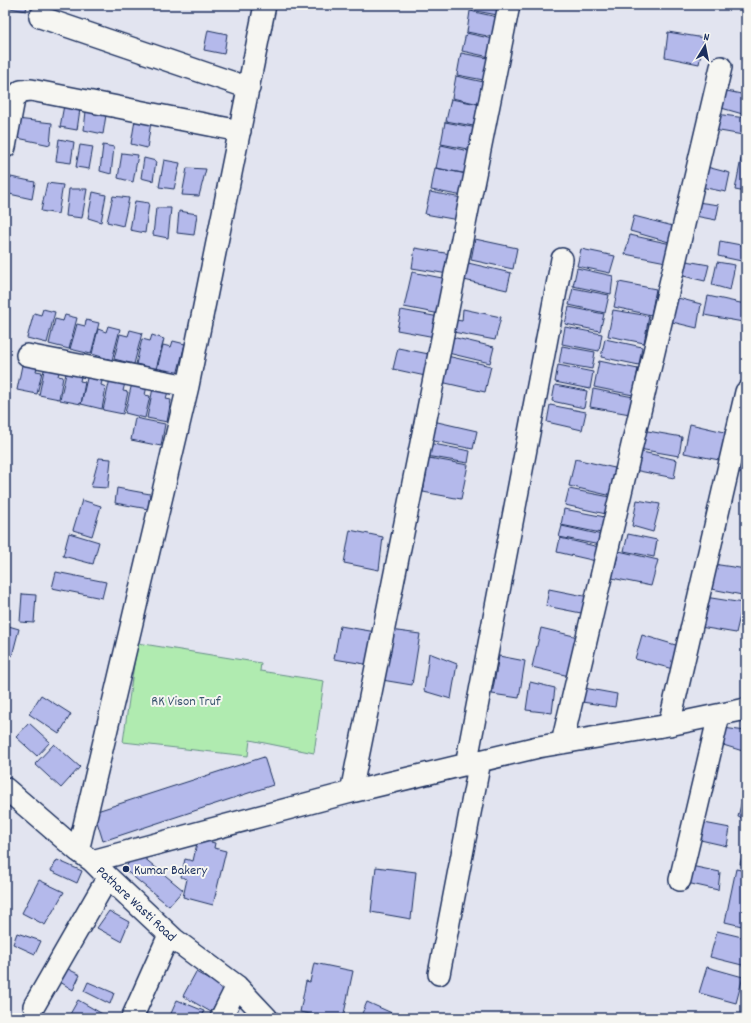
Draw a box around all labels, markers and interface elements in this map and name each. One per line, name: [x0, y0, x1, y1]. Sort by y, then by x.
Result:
north arrow: [685, 26, 725, 66]
text: N: [702, 30, 711, 47]
park label: RK Vison Truf: [151, 692, 222, 712]
place label: Kumar Bakery: [134, 861, 207, 881]
street label: Pathare Wasti Road: [91, 862, 180, 947]
marker: Kumar Bakery: [121, 864, 131, 874]

